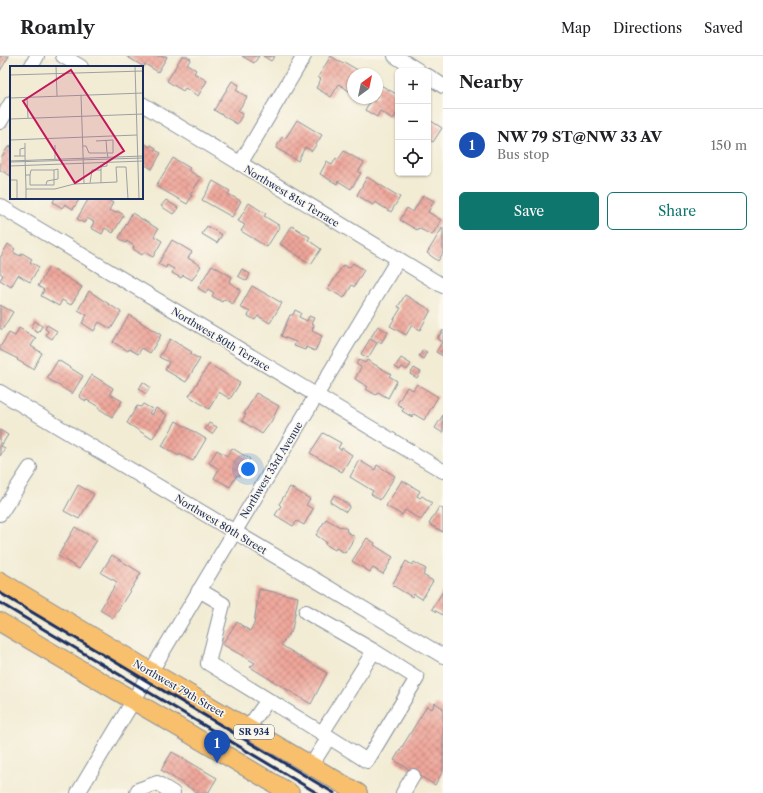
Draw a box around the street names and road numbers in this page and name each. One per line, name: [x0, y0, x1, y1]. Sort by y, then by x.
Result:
street label: Northwest 81st Terrace: [242, 163, 342, 230]
street label: Northwest 80th Terrace: [169, 305, 273, 374]
street label: Northwest 33rd Avenue: [237, 419, 306, 521]
street label: Northwest 80th Street: [172, 492, 270, 557]
street label: Northwest 79th Street: [131, 657, 227, 720]
road number: SR 934: [234, 725, 274, 739]

